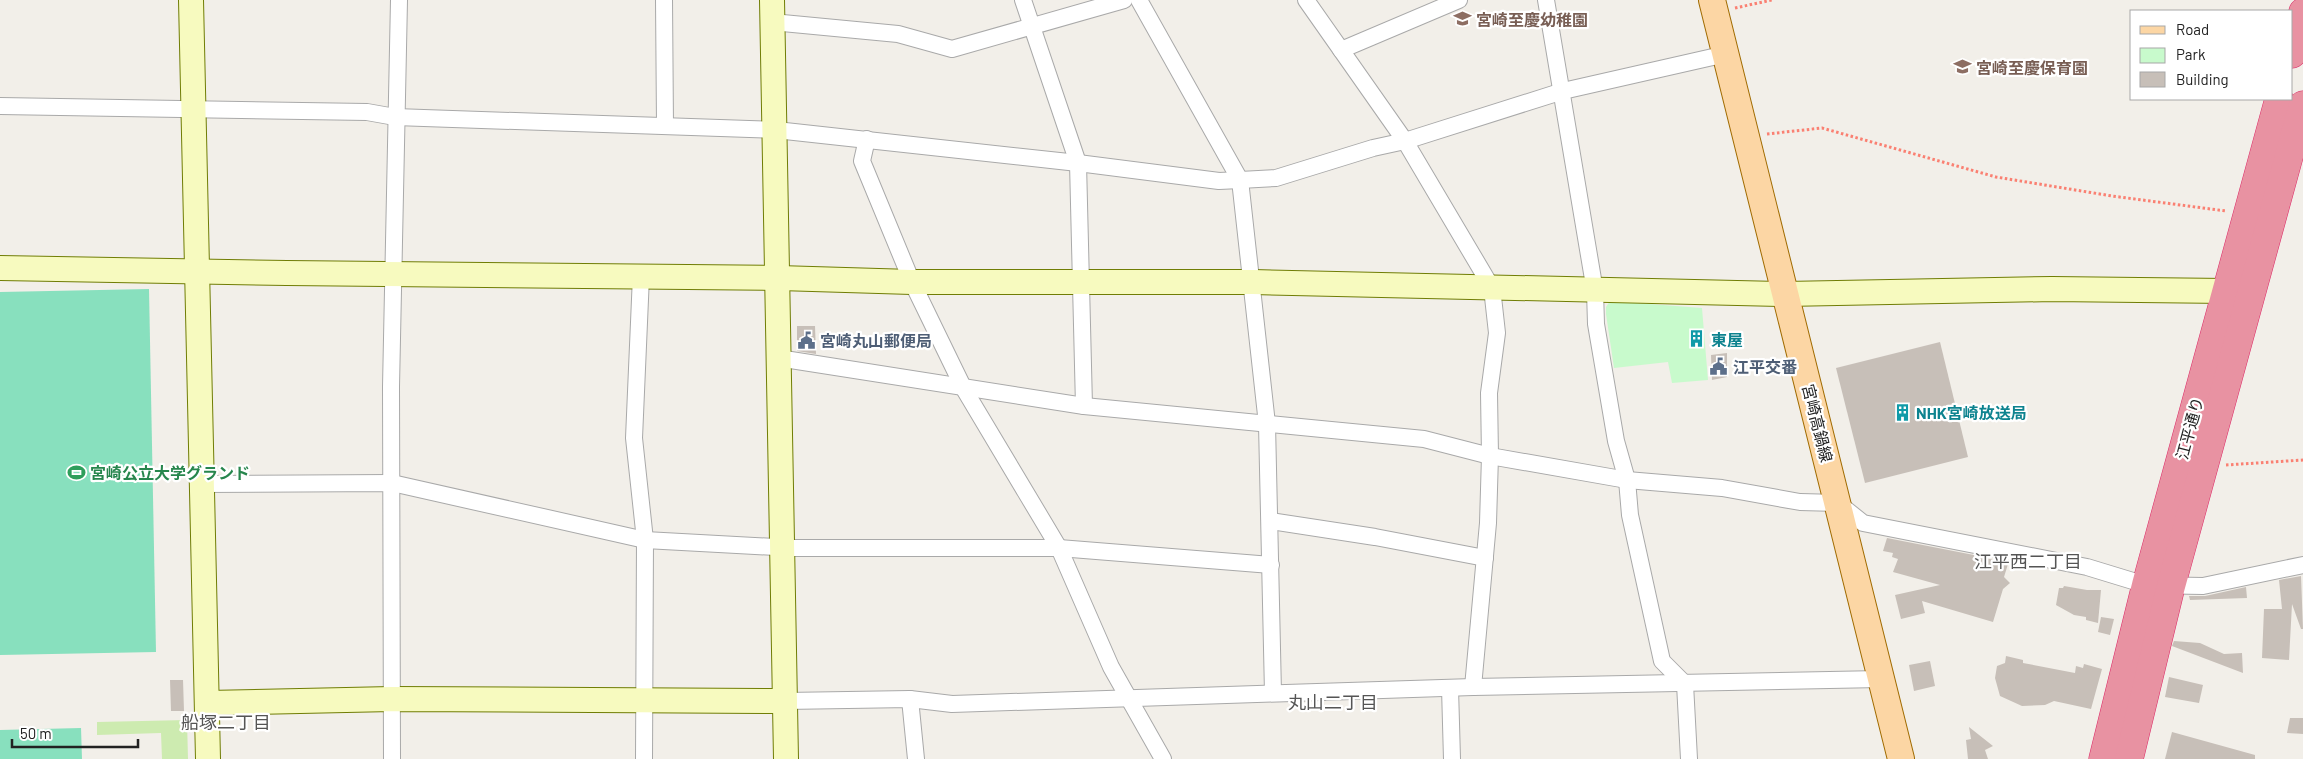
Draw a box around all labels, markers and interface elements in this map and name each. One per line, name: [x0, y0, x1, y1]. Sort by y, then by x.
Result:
school or university icon: 宮崎至慶幼稚園: [1452, 9, 1472, 29]
place label: 宮崎至慶幼稚園: [1476, 10, 1588, 29]
legend: [2130, 10, 2293, 100]
text: Road: [2176, 20, 2209, 38]
text: Park: [2176, 45, 2206, 63]
school or university icon: 宮崎至慶保育園: [1952, 57, 1972, 77]
place label: 宮崎至慶保育園: [1976, 58, 2088, 77]
text: Building: [2176, 70, 2229, 88]
building icon: 東屋: [1687, 329, 1707, 349]
public building icon: 宮崎丸山郵便局: [796, 330, 816, 350]
place label: 東屋: [1711, 330, 1743, 349]
place label: 宮崎丸山郵便局: [820, 331, 932, 350]
public building icon: 江平交番: [1709, 356, 1729, 376]
place label: 江平交番: [1733, 357, 1797, 376]
street label: 宮崎高鍋線: [1799, 382, 1837, 464]
street label: 江平通り: [2172, 395, 2206, 461]
building icon: NHK宮崎放送局: [1892, 402, 1912, 422]
place label: NHK宮崎放送局: [1916, 403, 2027, 422]
sports icon: 宮崎公立大学グランド: [66, 462, 86, 482]
place label: 宮崎公立大学グランド: [90, 463, 250, 482]
district label: 江平西二丁目: [1974, 550, 2082, 572]
district label: 丸山二丁目: [1288, 691, 1378, 713]
district label: 船塚二丁目: [181, 711, 271, 733]
scale bar: [12, 716, 139, 748]
text: 50 m: [20, 724, 52, 742]

